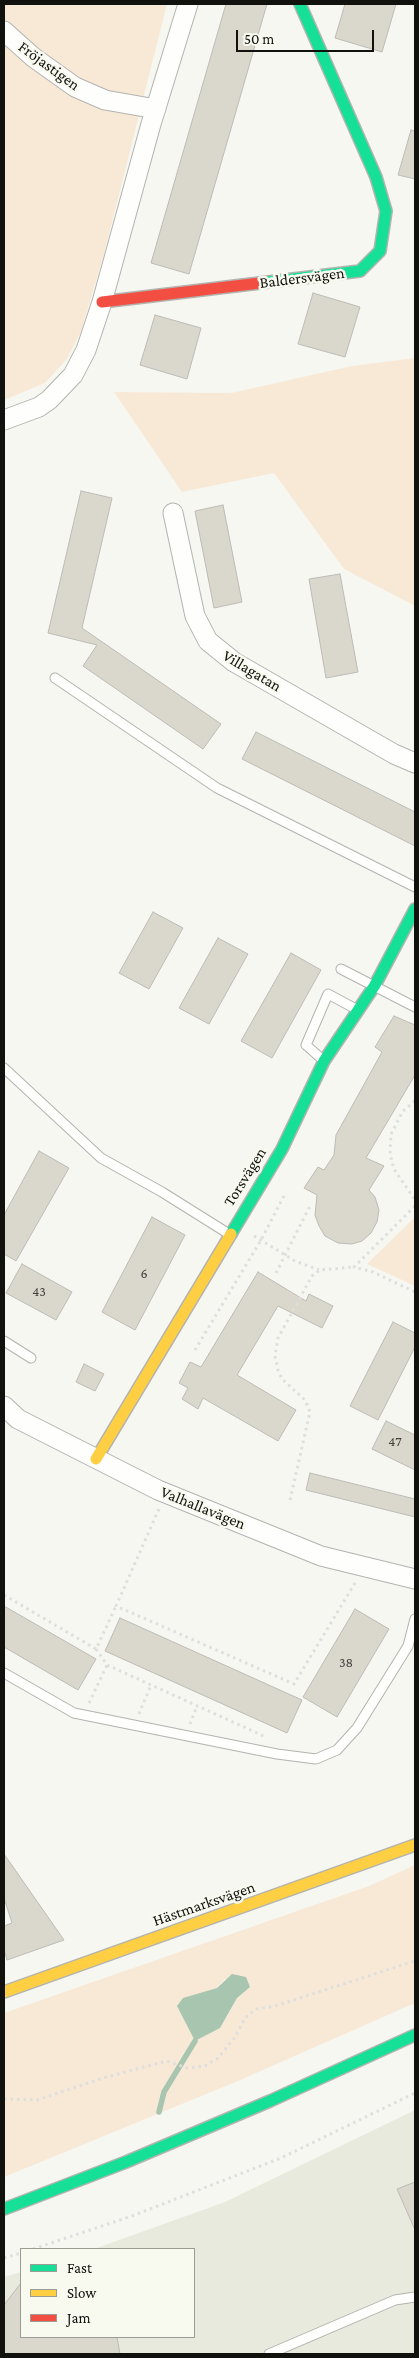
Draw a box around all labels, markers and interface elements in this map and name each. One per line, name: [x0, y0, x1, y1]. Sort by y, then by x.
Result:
scale bar: [239, 20, 376, 52]
text: 50 m: [244, 31, 274, 47]
street label: Fröjastigen: [14, 37, 84, 95]
street label: Baldersvägen: [258, 263, 346, 293]
street label: Villagatan: [219, 646, 285, 696]
street label: Torsvägen: [219, 1144, 271, 1210]
house number: 6: [140, 1266, 148, 1282]
house number: 43: [32, 1284, 46, 1300]
house number: 47: [388, 1434, 402, 1450]
street label: Valhallavägen: [158, 1482, 248, 1534]
house number: 38: [339, 1655, 353, 1671]
street label: Hästmarksvägen: [150, 1877, 258, 1931]
legend: [20, 2248, 195, 2338]
text: Fast: [67, 2260, 92, 2276]
text: Slow: [67, 2285, 96, 2301]
text: Jam: [67, 2310, 90, 2326]

